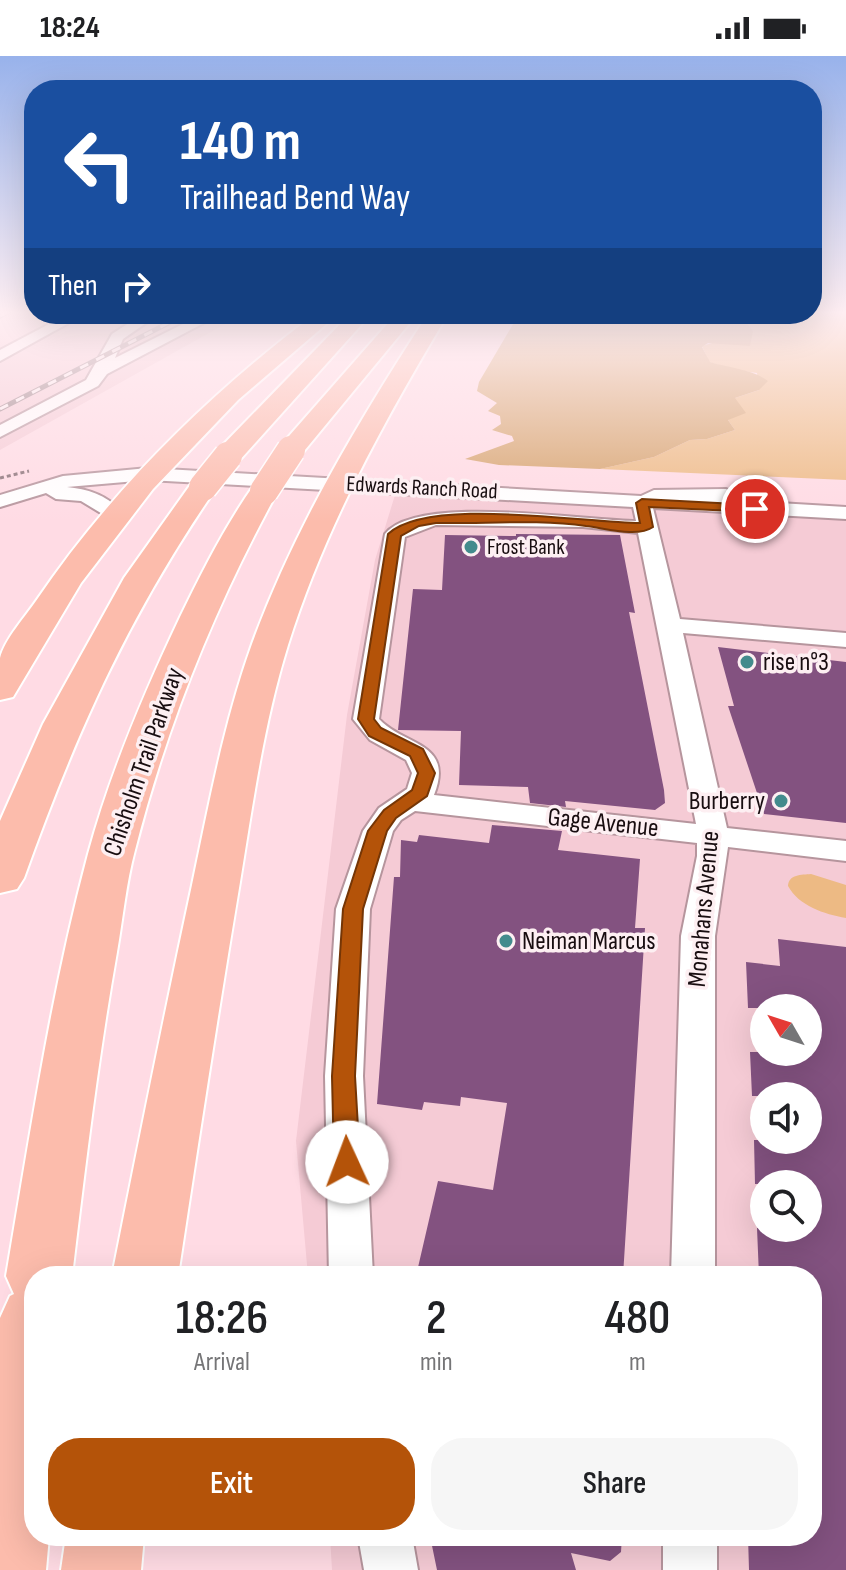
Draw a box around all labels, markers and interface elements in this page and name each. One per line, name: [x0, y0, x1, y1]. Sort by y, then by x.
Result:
text: 18:24: [40, 10, 100, 46]
text: 140 m: [180, 109, 301, 176]
icon: left: [48, 112, 152, 216]
text: Trailhead Bend Way: [180, 177, 410, 220]
icon: right: [114, 264, 158, 308]
text: Then: [48, 268, 98, 304]
street label: Edwards Ranch Road: [346, 471, 498, 505]
pin: [721, 475, 789, 543]
icon: arrive: [733, 487, 777, 531]
place label: Frost Bank: [487, 534, 565, 561]
marker: Frost Bank: [462, 538, 480, 556]
place label: rise n°3: [763, 647, 829, 678]
marker: rise n°3: [738, 653, 756, 671]
street label: Chisholm Trail Parkway: [97, 664, 191, 860]
place label: Burberry: [689, 786, 765, 817]
marker: Burberry: [772, 792, 790, 810]
street label: Gage Avenue: [546, 802, 660, 844]
street label: Monahans Avenue: [682, 830, 726, 988]
place label: Neiman Marcus: [522, 926, 656, 957]
marker: Neiman Marcus: [497, 932, 515, 950]
north arrow: [750, 994, 822, 1066]
map controls: [750, 994, 822, 1242]
button: sound: [750, 1082, 822, 1154]
position arrow: [305, 1120, 389, 1204]
button: search: [750, 1170, 822, 1242]
text: 18:26: [176, 1290, 268, 1347]
text: 2: [426, 1290, 447, 1347]
text: 480: [604, 1290, 670, 1347]
text: Arrival: [194, 1347, 250, 1378]
text: min: [420, 1347, 453, 1378]
text: m: [629, 1347, 646, 1378]
button: Exit: [48, 1438, 415, 1530]
button: Share: [431, 1438, 798, 1530]

